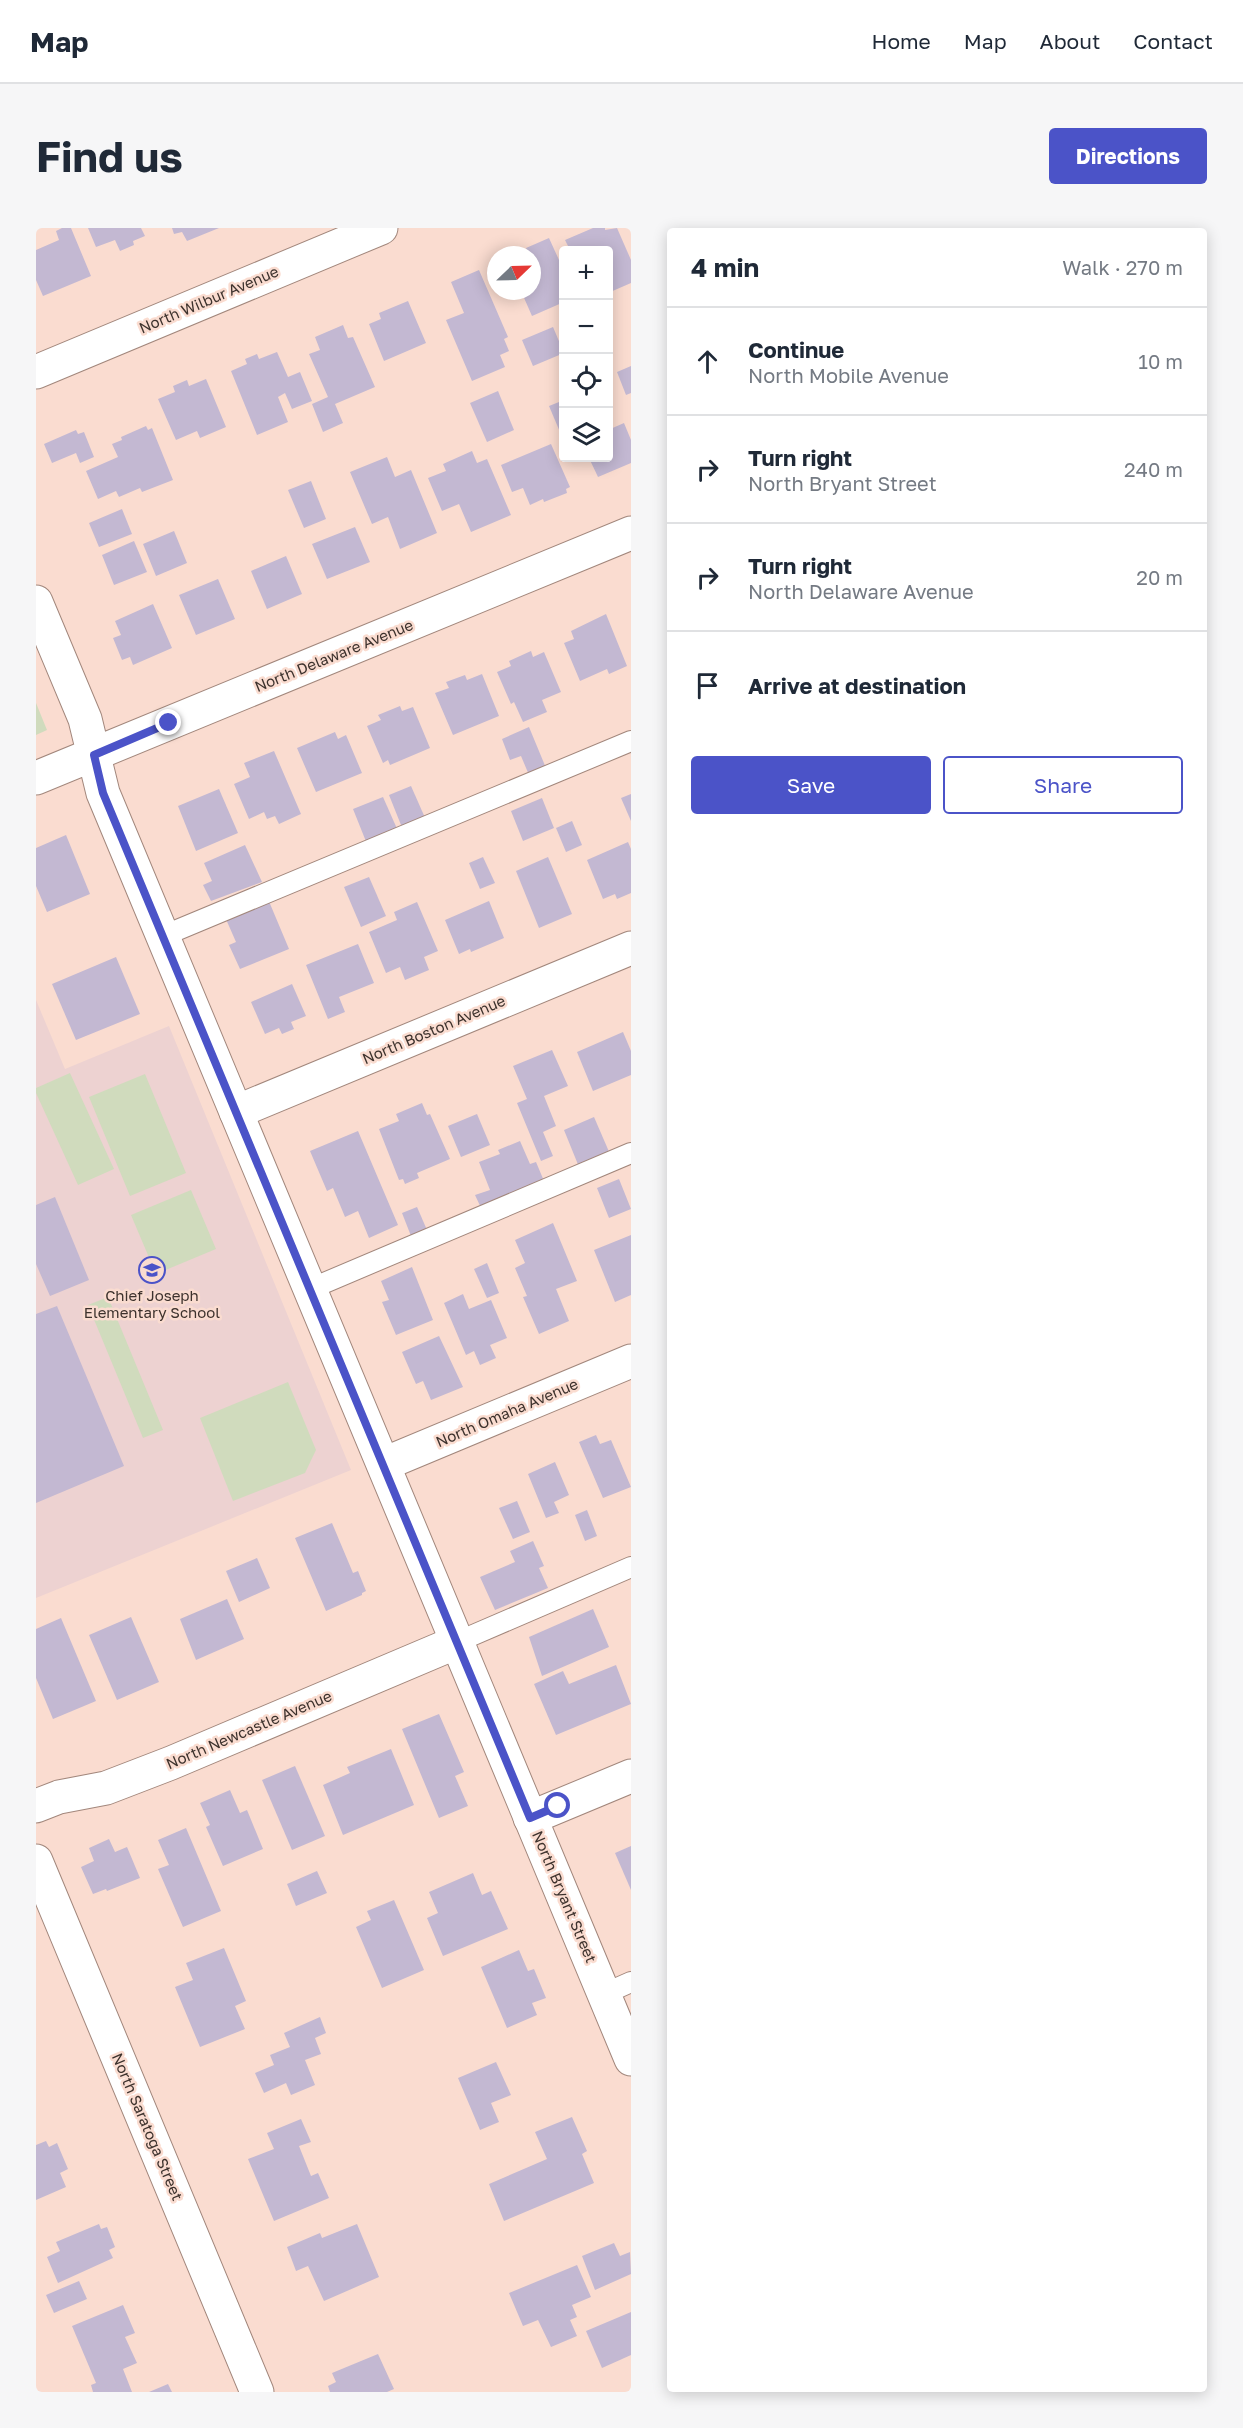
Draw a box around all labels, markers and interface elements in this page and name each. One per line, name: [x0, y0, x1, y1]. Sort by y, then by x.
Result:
text: Map: [30, 25, 88, 58]
text: Home: [871, 28, 931, 54]
text: Map: [964, 28, 1007, 54]
text: About: [1040, 28, 1100, 54]
text: Contact: [1133, 28, 1213, 54]
button: Directions: [1049, 128, 1207, 184]
text: Find us: [36, 131, 183, 181]
north arrow: [487, 246, 541, 300]
map controls: [559, 246, 613, 462]
button: +: [559, 246, 613, 300]
text: 4 min: [691, 252, 759, 283]
text: Walk · 270 m: [1062, 255, 1183, 279]
street label: North Wilbur Avenue: [136, 261, 281, 337]
button: −: [559, 300, 613, 354]
text: Continue: [748, 336, 844, 363]
icon: ahead: [691, 345, 724, 378]
text: 10 m: [1138, 349, 1183, 373]
button: locate: [559, 354, 613, 408]
text: North Mobile Avenue: [748, 363, 949, 387]
button: layers: [559, 408, 613, 462]
text: Turn right: [748, 444, 852, 471]
icon: right: [691, 453, 724, 486]
text: 240 m: [1124, 457, 1183, 481]
text: North Bryant Street: [748, 471, 937, 495]
text: Turn right: [748, 552, 852, 579]
icon: right: [691, 561, 724, 594]
text: 20 m: [1136, 565, 1183, 589]
text: North Delaware Avenue: [748, 579, 974, 603]
street label: North Delaware Avenue: [252, 615, 416, 695]
icon: arrive: [691, 669, 724, 702]
text: Arrive at destination: [748, 672, 966, 699]
route end: [155, 709, 181, 735]
button: Save: [691, 756, 931, 814]
button: Share: [943, 756, 1183, 814]
street label: North Boston Avenue: [359, 991, 508, 1067]
school or university icon: Chief Joseph Elementary School: [137, 1255, 167, 1285]
place label: Chief Joseph Elementary School: [84, 1286, 220, 1321]
street label: North Omaha Avenue: [433, 1374, 581, 1450]
street label: North Newcastle Avenue: [163, 1686, 334, 1772]
route start: [544, 1792, 570, 1818]
street label: North Bryant Street: [529, 1828, 601, 1965]
street label: North Saratoga Street: [109, 2050, 187, 2203]

